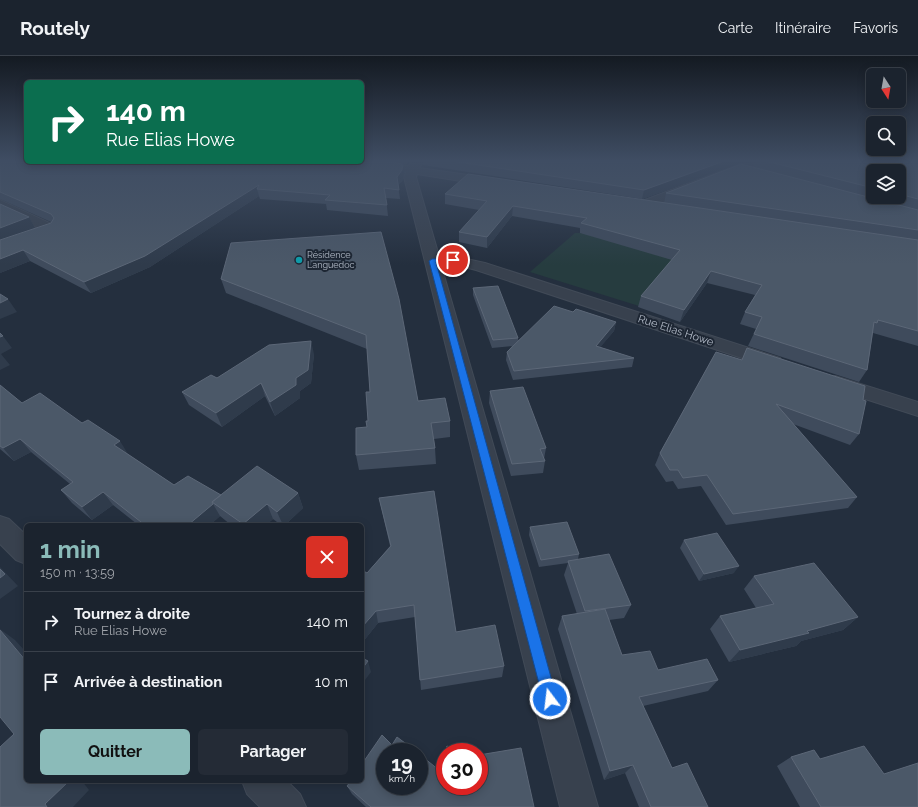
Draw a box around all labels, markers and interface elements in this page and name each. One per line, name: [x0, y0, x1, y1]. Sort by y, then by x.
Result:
text: Routely: [20, 17, 90, 39]
text: Carte: [718, 20, 753, 36]
text: Itinéraire: [775, 20, 831, 36]
text: Favoris: [853, 20, 898, 36]
north arrow: [866, 68, 906, 108]
map controls: [866, 68, 906, 204]
text: 140 m: [106, 95, 186, 128]
icon: right: [40, 96, 92, 148]
button: search: [866, 116, 906, 156]
text: Rue Elias Howe: [106, 129, 235, 150]
button: layers: [866, 164, 906, 204]
pin: [436, 243, 470, 277]
icon: arrive: [442, 249, 464, 271]
place label: Résidence Languedoc: [307, 250, 355, 270]
marker: Résidence Languedoc: [294, 255, 304, 265]
street label: Rue Elias Howe: [636, 312, 716, 349]
text: 1 min: [40, 535, 101, 564]
button: close: [306, 536, 348, 578]
text: 150 m · 13:59: [40, 565, 115, 580]
text: Tournez à droite: [74, 605, 190, 623]
icon: right: [40, 611, 62, 633]
text: 140 m: [307, 613, 348, 631]
text: Rue Elias Howe: [74, 623, 167, 638]
icon: arrive: [40, 671, 62, 693]
text: Arrivée à destination: [74, 673, 222, 691]
text: 10 m: [315, 673, 348, 691]
position arrow: [529, 678, 571, 720]
button: Quitter: [40, 729, 190, 775]
button: Partager: [198, 729, 348, 775]
speed limit sign: 30: [436, 743, 488, 795]
text: 19: [391, 752, 413, 776]
text: km/h: [389, 773, 415, 784]

